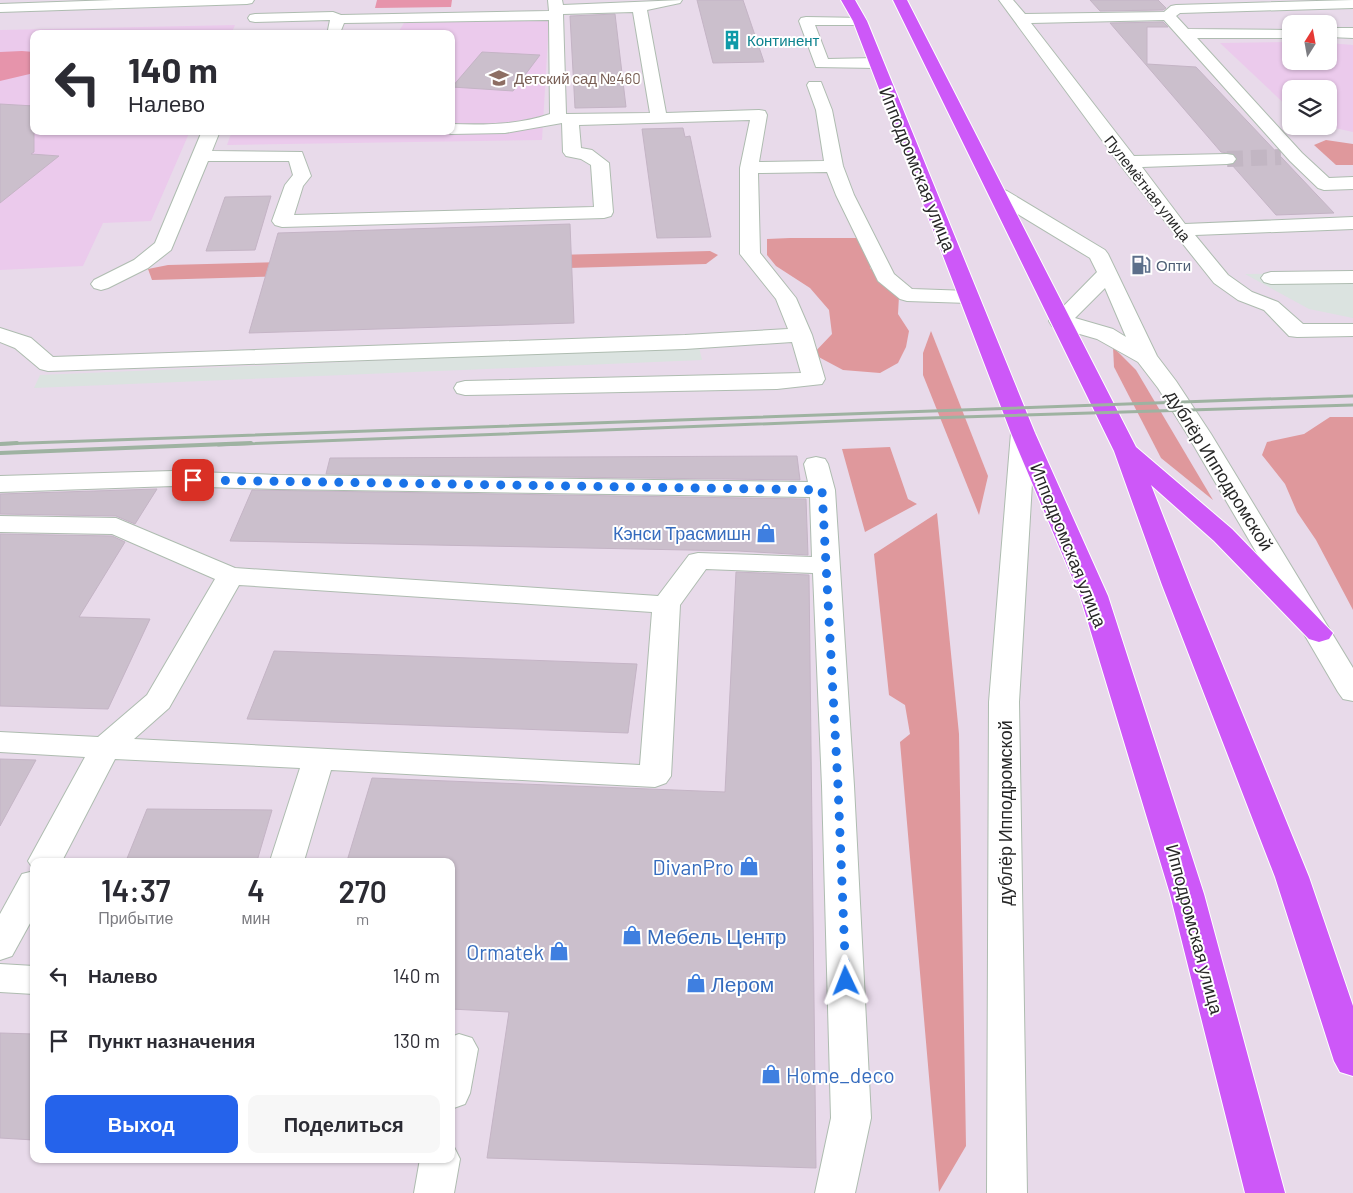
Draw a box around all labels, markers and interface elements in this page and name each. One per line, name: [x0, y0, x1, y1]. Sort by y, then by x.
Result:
north arrow: [1282, 15, 1338, 70]
map controls: [1282, 15, 1337, 135]
building icon: Континент: [721, 29, 743, 51]
place label: Континент: [747, 31, 820, 49]
text: 140 m: [128, 48, 218, 90]
icon: left: [45, 50, 110, 115]
school or university icon: Детский сад №460: [488, 67, 510, 89]
place label: Детский сад №460: [514, 69, 641, 87]
button: layers: [1282, 80, 1337, 135]
street label: Ипподромская улица: [875, 84, 961, 255]
text: Налево: [128, 90, 205, 116]
street label: Пулемётная улица: [1101, 131, 1195, 245]
fuel station icon: Опти: [1130, 254, 1152, 276]
place label: Опти: [1156, 256, 1191, 274]
street label: дублёр Ипподромской: [1162, 386, 1278, 554]
pin: [172, 459, 214, 501]
street label: Ипподромская улица: [1026, 460, 1112, 631]
icon: arrive: [179, 466, 207, 494]
place label: Кэнси Трасмишн: [613, 522, 751, 544]
shop icon: Кэнси Трасмишн: [755, 522, 777, 544]
street label: дублёр Ипподромской: [994, 720, 1016, 906]
street label: Ипподромская улица: [1162, 842, 1229, 1017]
place label: DivanPro: [652, 854, 734, 879]
shop icon: DivanPro: [738, 855, 760, 877]
text: 14:37: [101, 872, 170, 908]
text: 4: [247, 872, 265, 908]
text: 270: [339, 873, 387, 909]
text: Прибытие: [98, 908, 173, 927]
text: мин: [242, 908, 270, 927]
text: m: [356, 909, 369, 928]
place label: Мебель Центр: [647, 923, 786, 948]
shop icon: Мебель Центр: [621, 924, 643, 946]
place label: Ormatek: [466, 939, 544, 964]
shop icon: Ormatek: [548, 940, 570, 962]
position arrow: [819, 954, 871, 1006]
icon: left: [45, 962, 73, 990]
text: Налево: [88, 964, 158, 987]
text: 140 m: [393, 964, 440, 987]
place label: Лером: [711, 971, 774, 996]
shop icon: Лером: [685, 972, 707, 994]
icon: arrive: [45, 1027, 73, 1055]
text: Пункт назначения: [88, 1029, 255, 1052]
text: 130 m: [393, 1029, 440, 1052]
place label: Home_deco: [786, 1062, 895, 1087]
shop icon: Home_deco: [760, 1063, 782, 1085]
button: Выход: [45, 1095, 238, 1153]
button: Поделиться: [248, 1095, 440, 1153]

